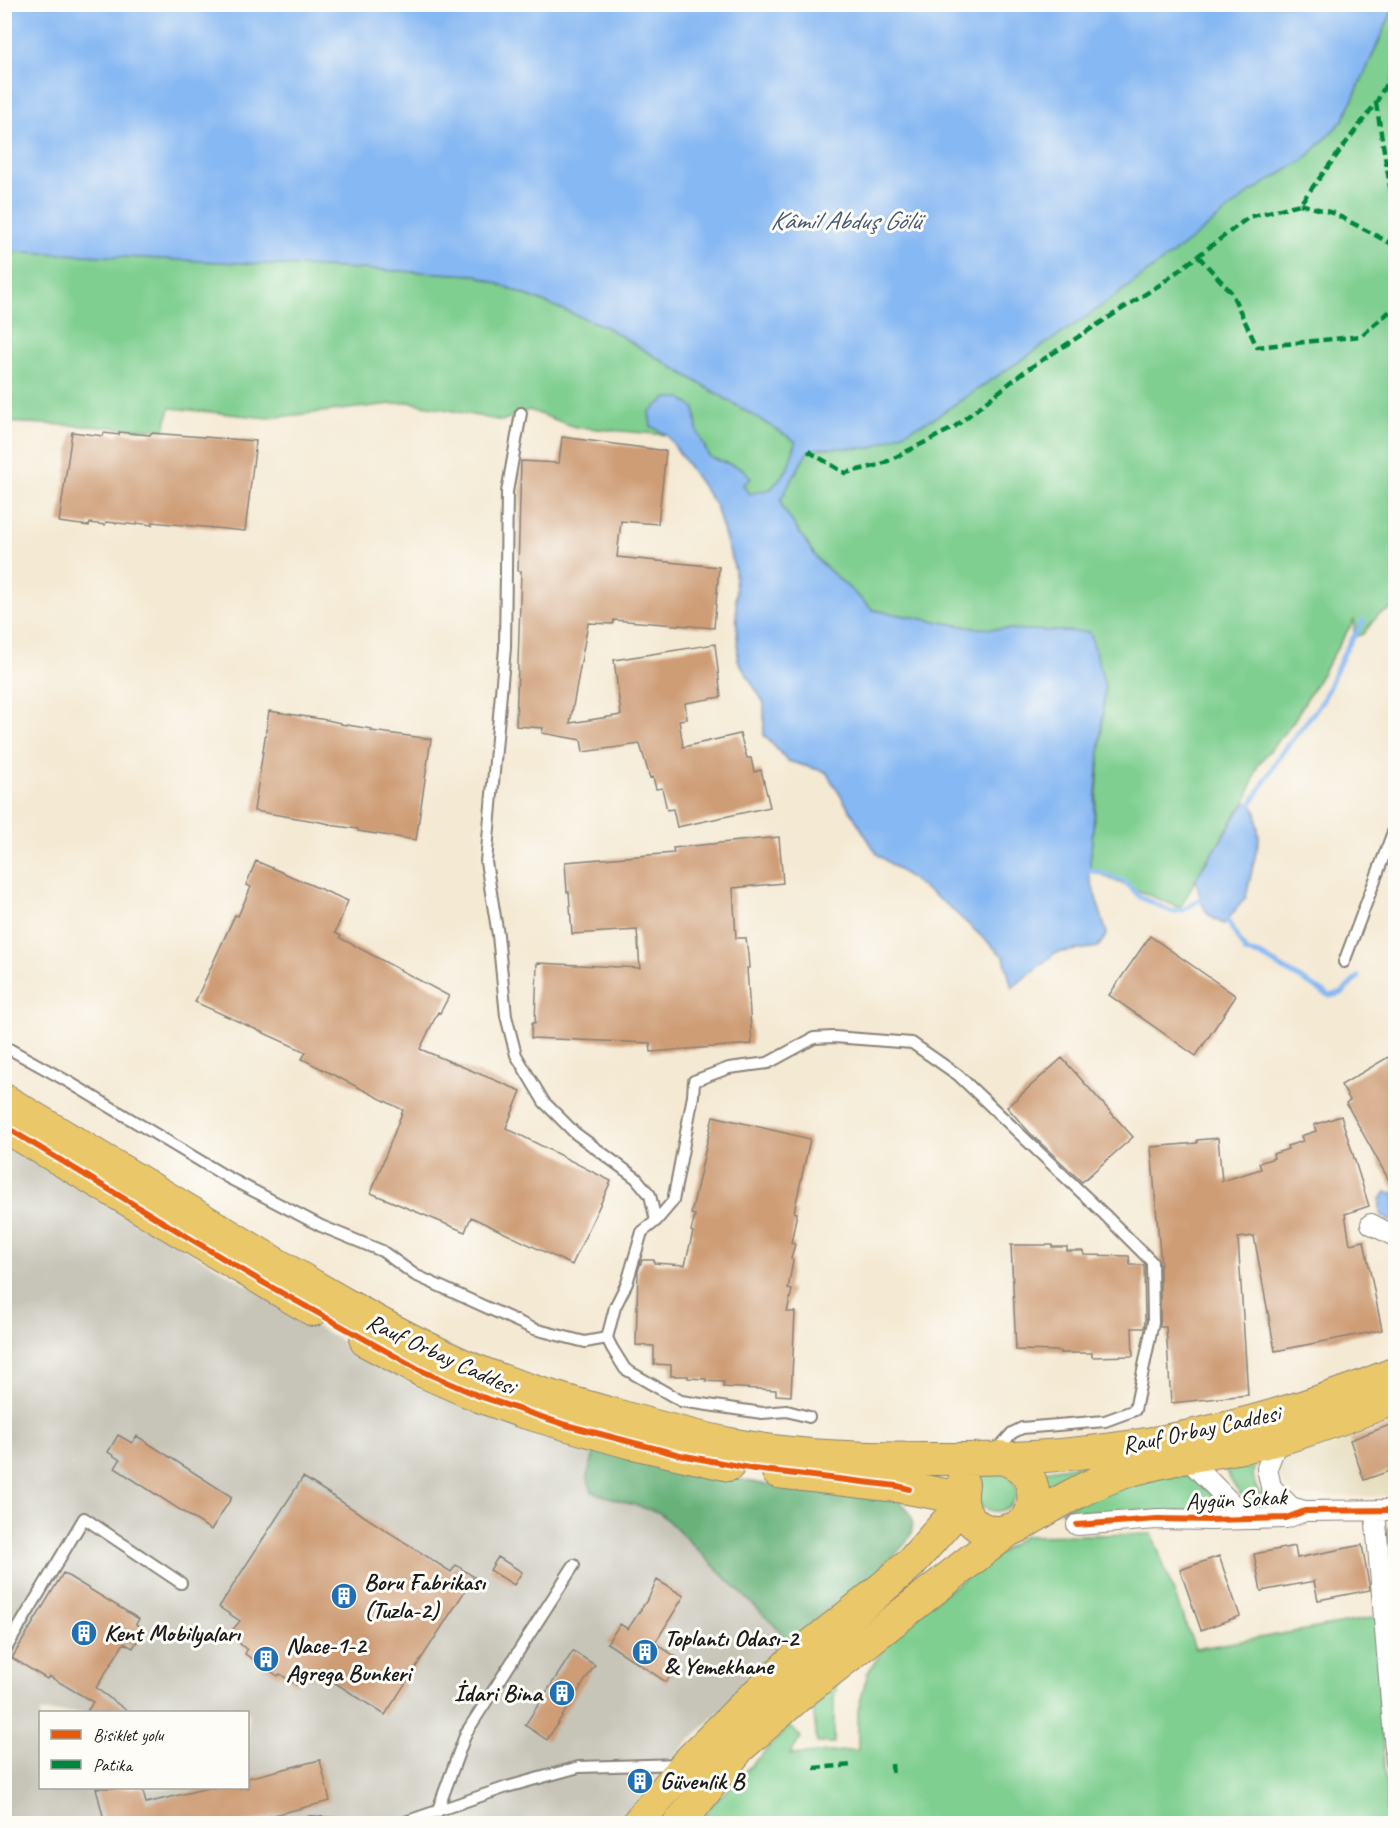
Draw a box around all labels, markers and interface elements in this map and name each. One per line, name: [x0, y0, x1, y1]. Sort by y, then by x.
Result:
water label: Kâmil Abduş Gölü: [770, 204, 926, 237]
street label: Rauf Orbay Caddesi: [362, 1306, 523, 1403]
street label: Rauf Orbay Caddesi: [1119, 1397, 1286, 1460]
street label: Aygün Sokak: [1185, 1481, 1289, 1517]
place label: Boru Fabrikası (Tuzla-2): [364, 1567, 487, 1625]
building icon: Boru Fabrikası (Tuzla-2): [329, 1581, 359, 1611]
building icon: Kent Mobilyaları: [69, 1618, 99, 1648]
place label: Kent Mobilyaları: [104, 1618, 241, 1648]
place label: Toplantı Odası-2 & Yemekhane: [664, 1623, 800, 1681]
place label: Nace-1-2 Agrega Bunkeri: [286, 1630, 414, 1688]
building icon: Toplantı Odası-2 & Yemekhane: [630, 1637, 660, 1667]
building icon: Nace-1-2 Agrega Bunkeri: [251, 1644, 281, 1674]
place label: İdari Bina: [454, 1678, 544, 1708]
building icon: İdari Bina: [547, 1678, 577, 1708]
legend: [39, 1711, 249, 1789]
text: Bisiklet yolu: [93, 1724, 165, 1746]
text: Patika: [93, 1754, 133, 1776]
building icon: Güvenlik B: [625, 1766, 655, 1796]
place label: Güvenlik B: [660, 1766, 746, 1796]

